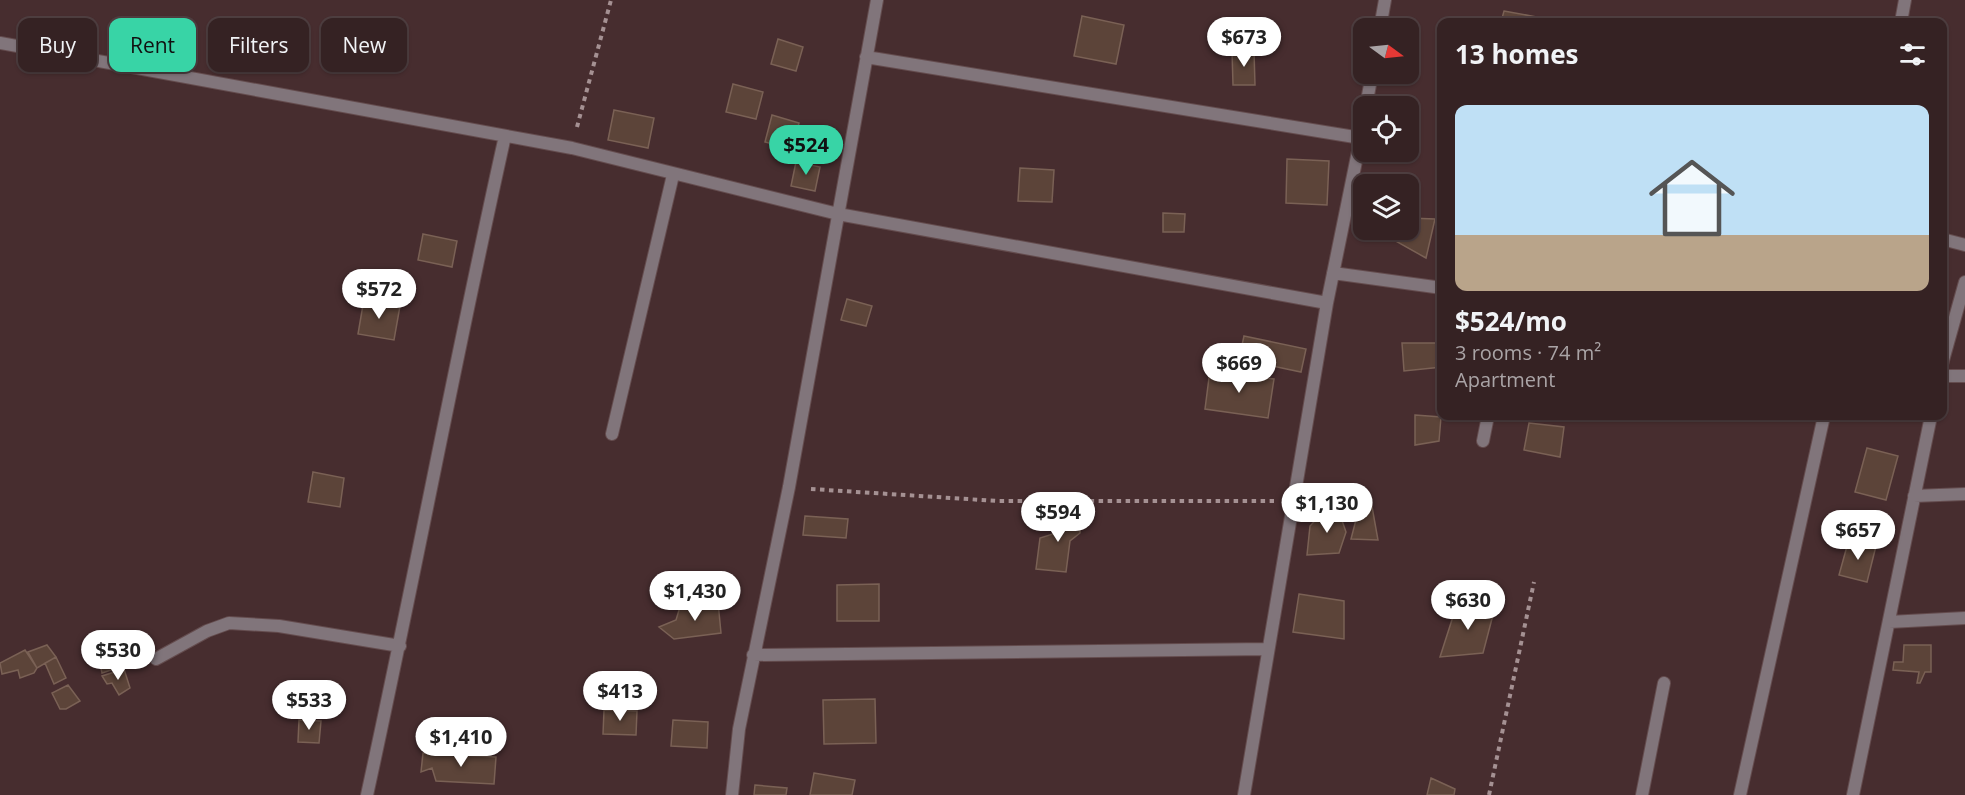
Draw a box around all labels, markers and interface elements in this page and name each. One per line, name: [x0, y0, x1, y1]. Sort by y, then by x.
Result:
pin: $673: [1208, 17, 1280, 68]
chip: Buy: [18, 18, 97, 72]
chip: Rent: [109, 18, 196, 72]
chip: Filters: [208, 18, 309, 72]
chip: New: [321, 18, 407, 72]
north arrow: [1353, 18, 1419, 84]
map controls: [1353, 18, 1419, 240]
text: $673: [1221, 23, 1267, 50]
text: 13 homes: [1455, 36, 1579, 72]
icon: filters: [1896, 38, 1929, 71]
button: locate: [1353, 96, 1419, 162]
pin: $524: [770, 125, 842, 176]
text: $524: [783, 131, 829, 158]
icon: home: [1638, 144, 1746, 252]
button: layers: [1353, 174, 1419, 240]
pin: $572: [343, 269, 415, 320]
text: $572: [356, 275, 402, 302]
text: $524/mo: [1455, 303, 1567, 339]
text: 3 rooms · 74 m²: [1455, 339, 1601, 366]
pin: $669: [1203, 343, 1275, 394]
text: $669: [1216, 349, 1262, 376]
text: Apartment: [1455, 366, 1555, 393]
pin: $1,130: [1278, 483, 1376, 534]
text: $1,130: [1296, 489, 1358, 516]
pin: $594: [1022, 492, 1094, 543]
text: $594: [1035, 498, 1081, 525]
pin: $657: [1822, 510, 1894, 561]
text: $657: [1835, 516, 1881, 543]
pin: $1,430: [646, 571, 744, 622]
text: $1,430: [664, 577, 726, 604]
pin: $630: [1432, 580, 1504, 631]
text: $630: [1445, 586, 1491, 613]
pin: $530: [82, 630, 154, 681]
text: $530: [95, 636, 141, 663]
pin: $413: [584, 671, 656, 722]
text: $413: [597, 677, 643, 704]
pin: $533: [273, 680, 345, 731]
text: $533: [286, 686, 332, 713]
pin: $1,410: [412, 717, 510, 768]
text: $1,410: [430, 723, 492, 750]

